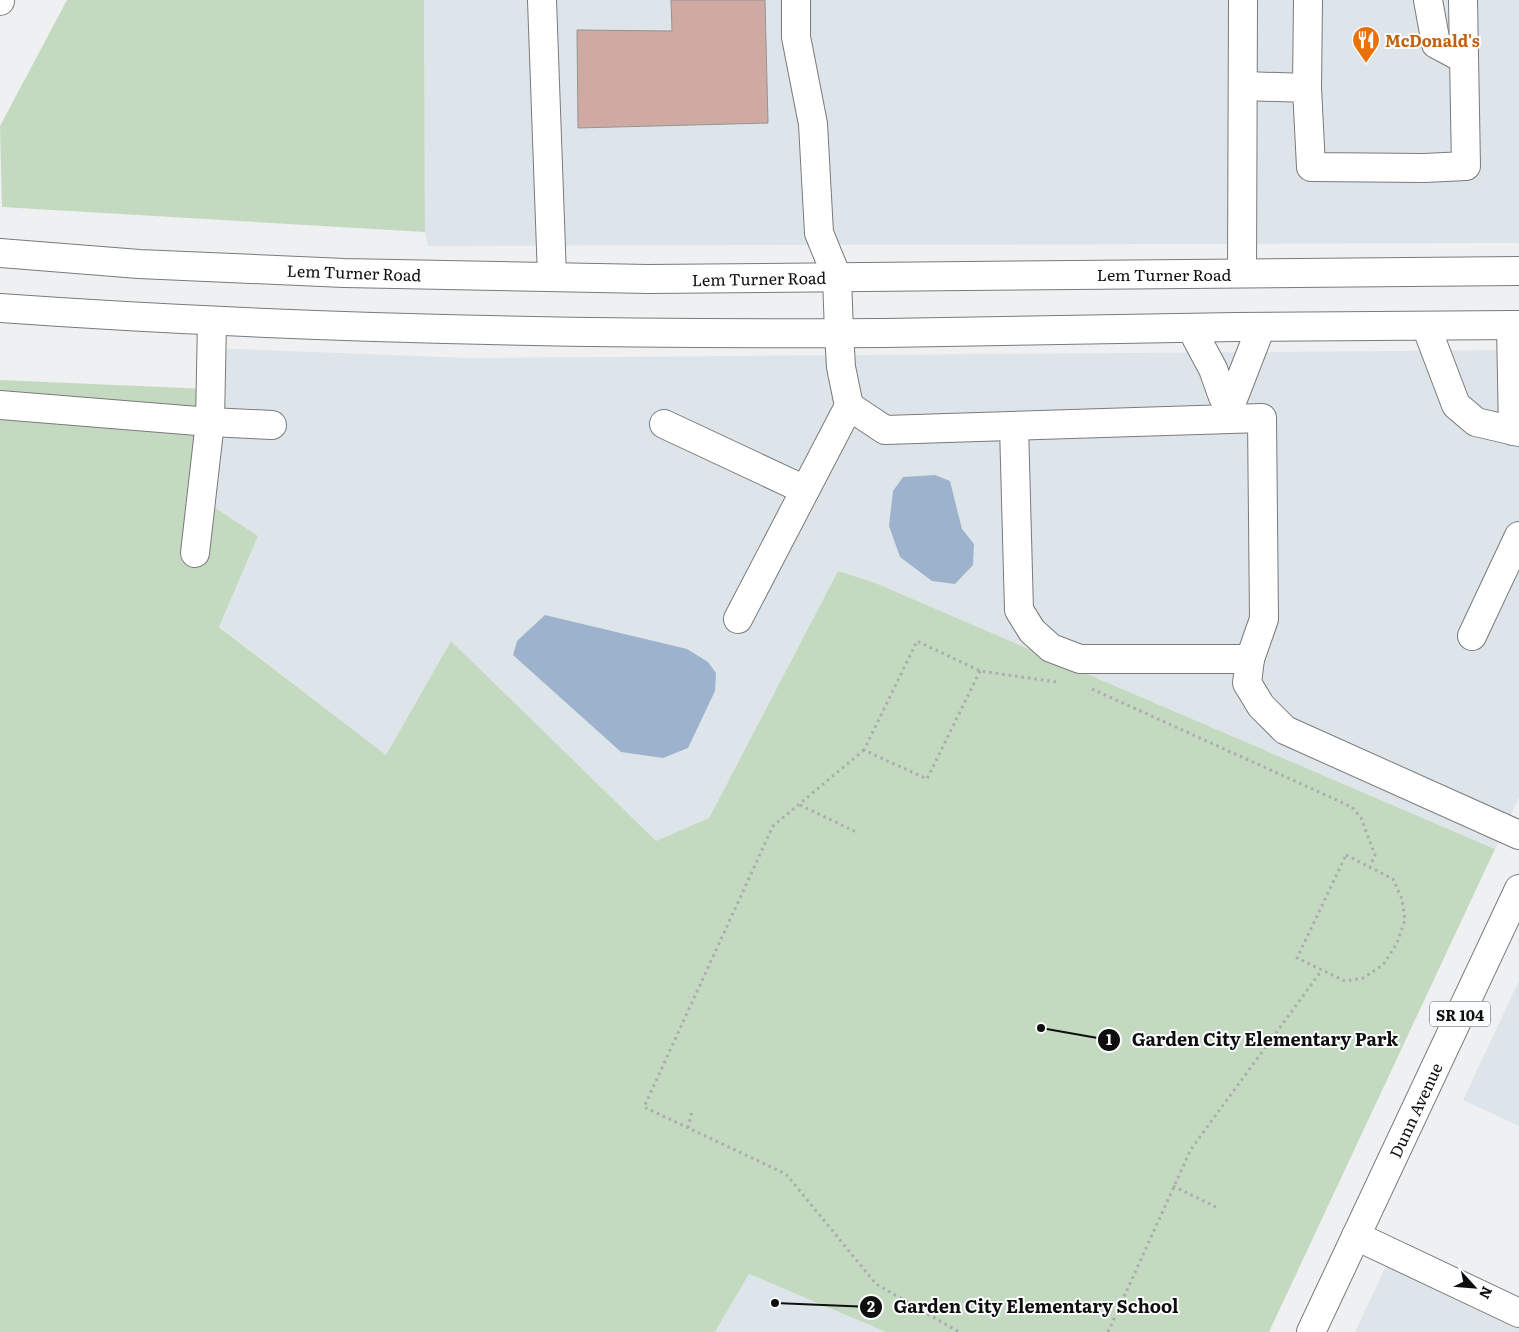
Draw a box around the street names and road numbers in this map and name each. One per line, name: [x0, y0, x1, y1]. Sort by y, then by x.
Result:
street label: Lem Turner Road: [286, 258, 422, 286]
street label: Lem Turner Road: [1097, 262, 1231, 286]
street label: Lem Turner Road: [692, 265, 827, 291]
road number: SR 104: [1430, 1002, 1490, 1026]
street label: Dunn Avenue: [1382, 1058, 1448, 1162]

